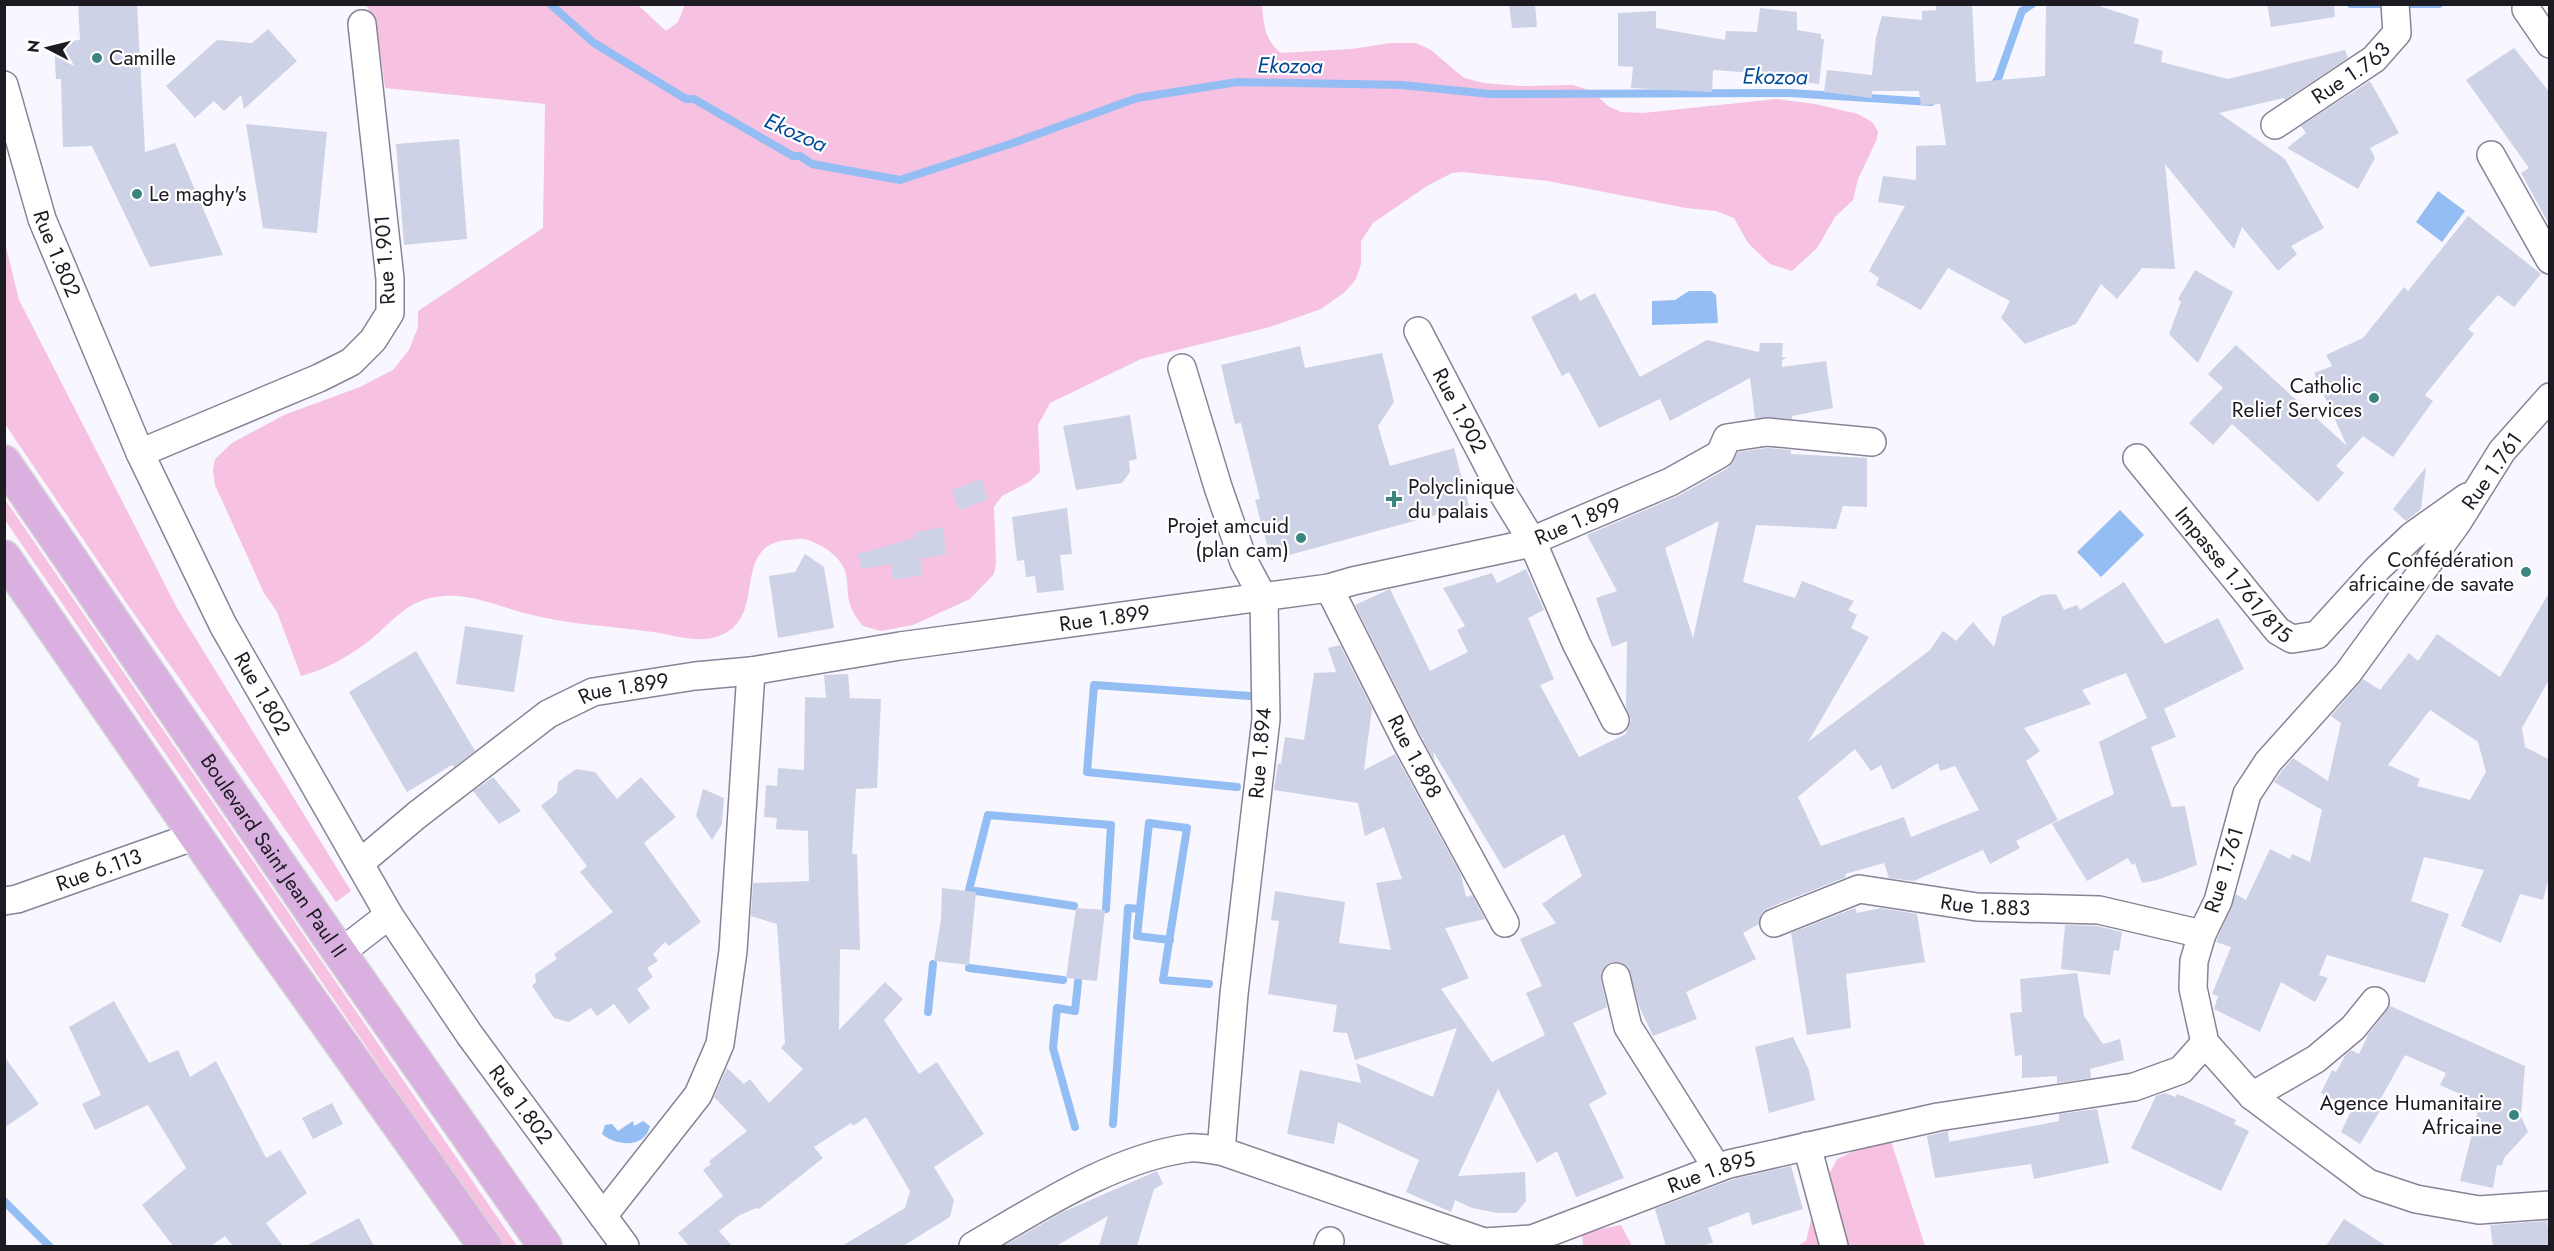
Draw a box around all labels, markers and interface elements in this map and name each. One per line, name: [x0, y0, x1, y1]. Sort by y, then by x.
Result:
north arrow: [18, 18, 78, 78]
street label: Rue 1.763: [2306, 35, 2397, 111]
text: N: [21, 39, 46, 54]
place label: Camille: [109, 43, 176, 73]
water label: Ekozoa: [1257, 48, 1323, 82]
marker: Camille: [90, 51, 104, 65]
water label: Ekozoa: [1742, 59, 1808, 93]
water label: Ekozoa: [760, 104, 832, 160]
place label: Le maghy's: [149, 179, 247, 209]
marker: Le maghy's: [130, 187, 144, 201]
street label: Rue 1.802: [25, 207, 88, 302]
street label: Rue 1.901: [367, 214, 403, 306]
street label: Rue 1.902: [1425, 363, 1494, 459]
place label: Catholic Relief Services: [2232, 371, 2362, 425]
marker: Catholic Relief Services: [2367, 391, 2381, 405]
street label: Rue 1.761: [2454, 426, 2530, 516]
place label: Polyclinique du palais: [1408, 472, 1515, 526]
marker: Polyclinique du palais: [1385, 490, 1403, 508]
street label: Rue 1.899: [1530, 490, 1626, 553]
street label: Impasse 1.761/815: [2168, 501, 2297, 651]
place label: Projet amcuid (plan cam): [1167, 511, 1289, 565]
marker: Projet amcuid (plan cam): [1294, 531, 1308, 545]
place label: Confédération africaine de savate: [2349, 545, 2514, 599]
marker: Confédération africaine de savate: [2519, 565, 2533, 579]
street label: Rue 1.899: [1057, 597, 1152, 639]
street label: Rue 1.802: [226, 646, 298, 741]
street label: Rue 1.899: [573, 665, 671, 712]
street label: Rue 1.894: [1241, 706, 1279, 800]
street label: Rue 1.898: [1380, 710, 1449, 804]
street label: Boulevard Saint Jean Paul II: [193, 748, 354, 963]
street label: Rue 1.761: [2197, 823, 2251, 917]
street label: Rue 6.113: [52, 841, 146, 899]
street label: Rue 1.883: [1938, 887, 2030, 923]
street label: Rue 1.802: [482, 1059, 560, 1150]
place label: Agence Humanitaire Africaine: [2320, 1088, 2502, 1142]
marker: Agence Humanitaire Africaine: [2507, 1108, 2521, 1122]
street label: Rue 1.895: [1663, 1144, 1758, 1201]

